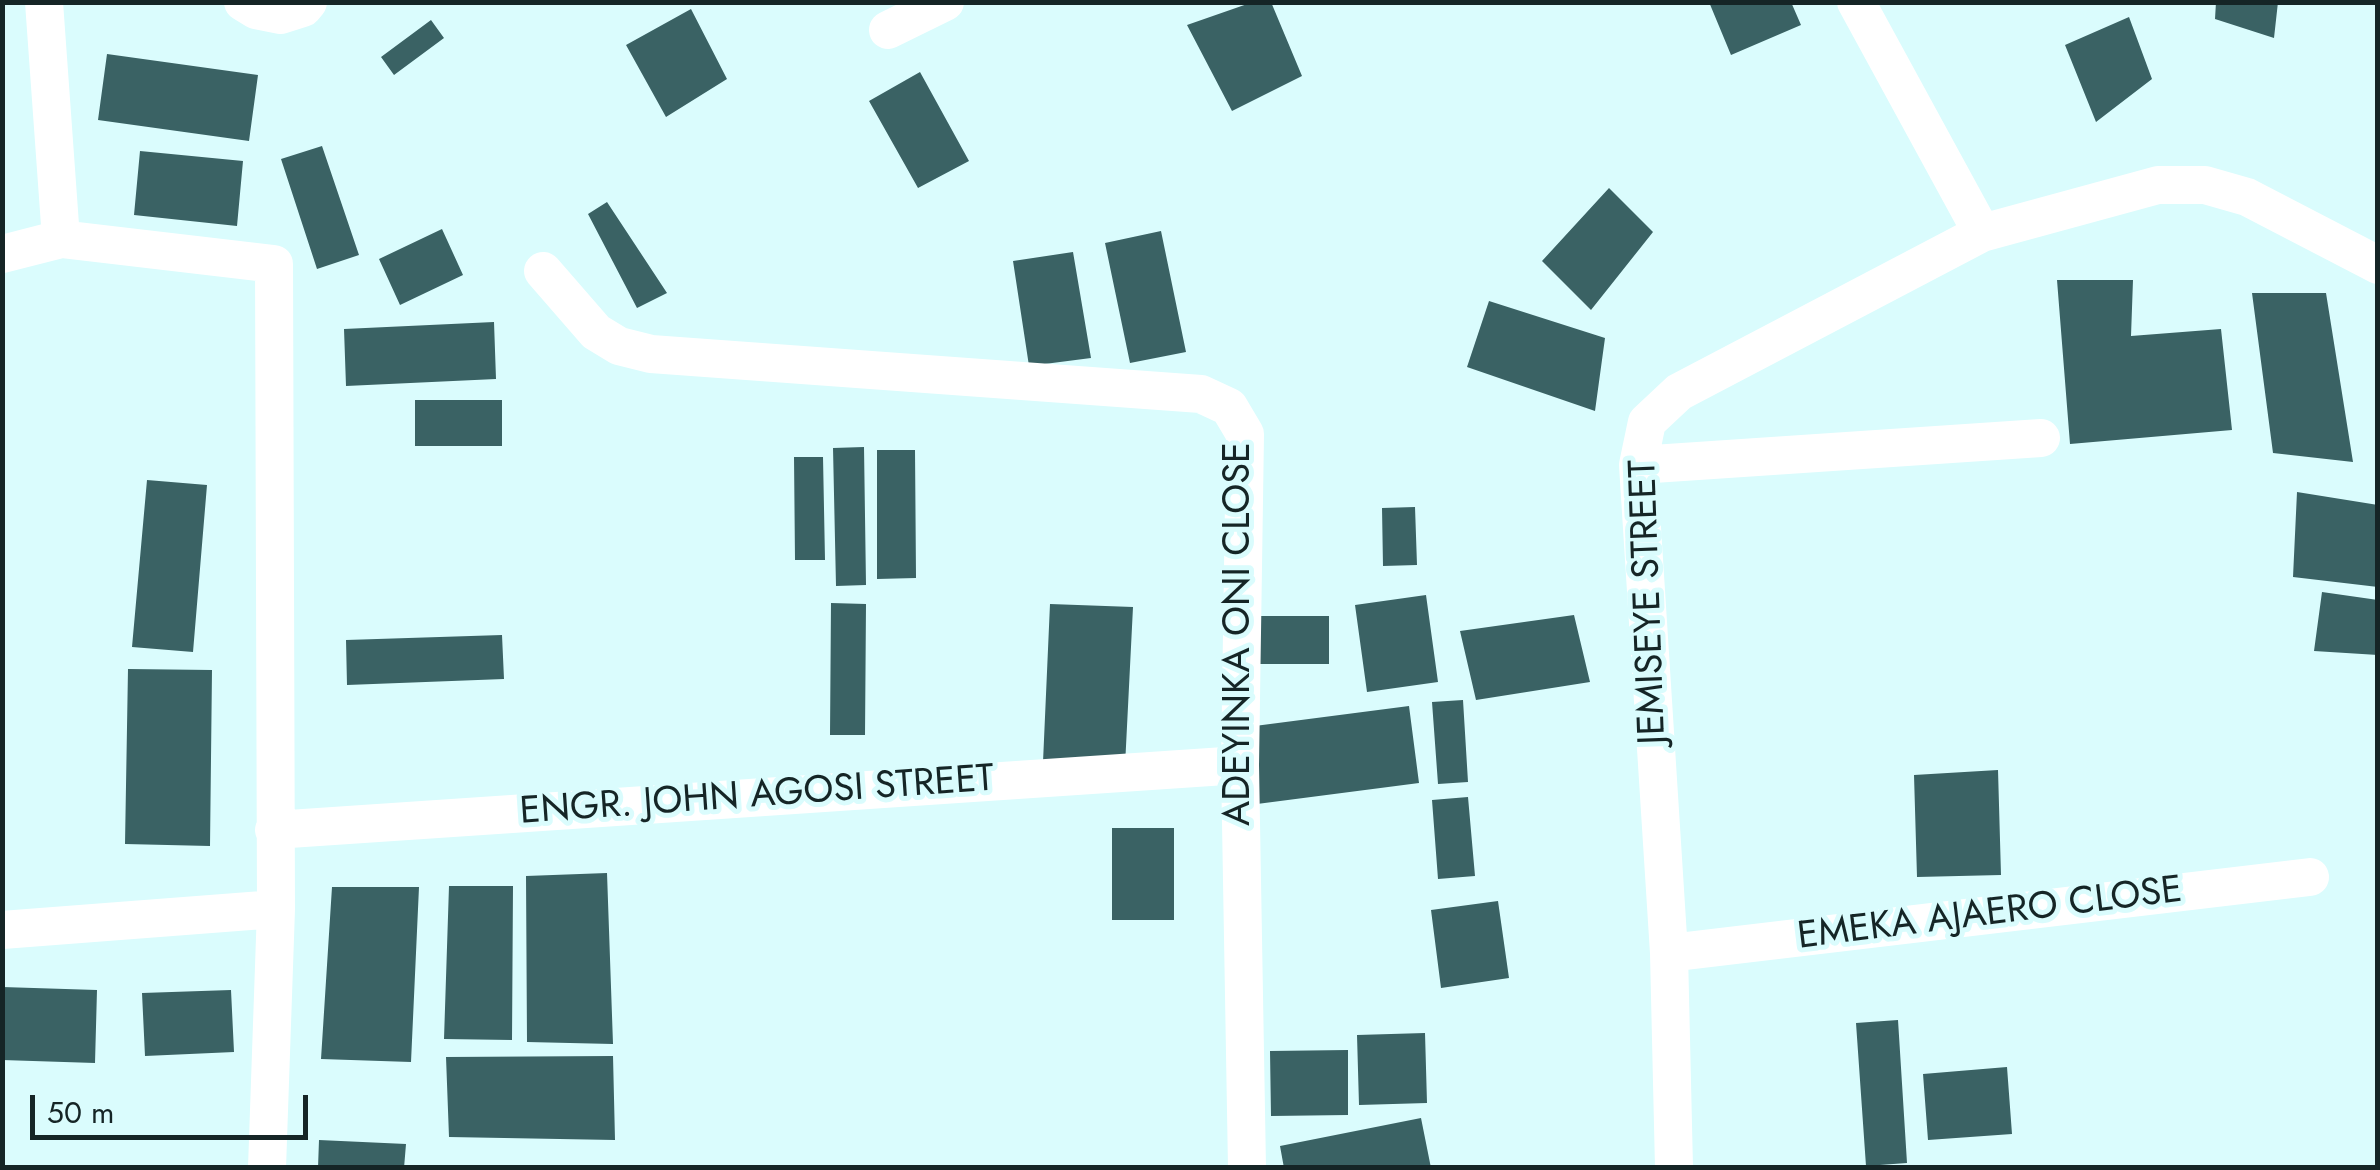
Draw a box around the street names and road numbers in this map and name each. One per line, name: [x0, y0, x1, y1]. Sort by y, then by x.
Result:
street label: ADEYINKA ONI CLOSE: [1217, 442, 1263, 826]
street label: JEMISEYE STREET: [1622, 459, 1678, 745]
street label: ENGR. JOHN AGOSI STREET: [518, 758, 996, 836]
street label: EMEKA AJAERO CLOSE: [1795, 869, 2185, 961]

